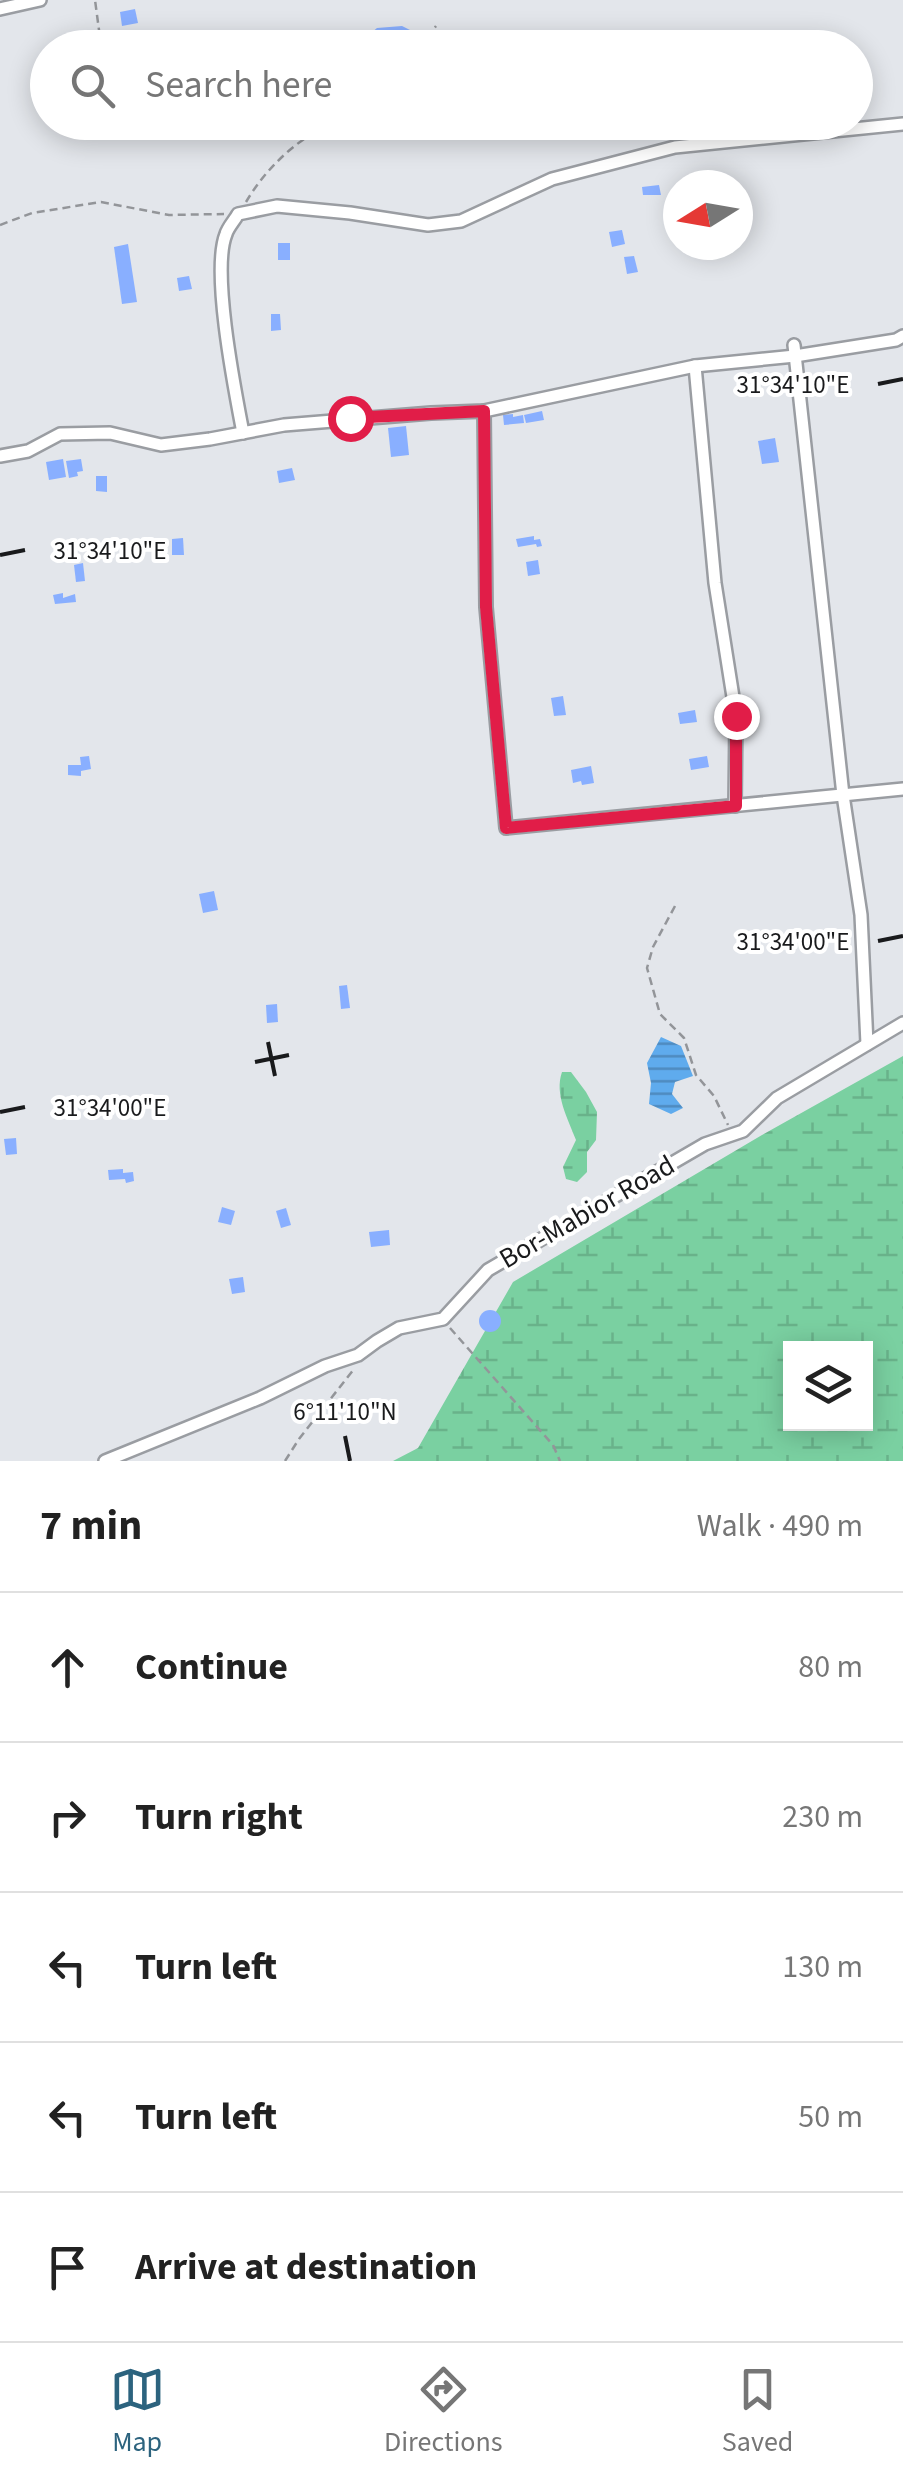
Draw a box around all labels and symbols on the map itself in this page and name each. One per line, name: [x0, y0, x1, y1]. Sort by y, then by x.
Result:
north arrow: [663, 170, 753, 260]
text: 31°34'10"E: [737, 367, 849, 403]
route start: [328, 396, 374, 442]
text: 31°34'10"E: [54, 533, 166, 569]
route end: [714, 694, 760, 740]
text: 31°34'00"E: [737, 924, 849, 960]
text: 31°34'00"E: [54, 1090, 166, 1126]
street label: Bor-Mabior Road: [492, 1145, 682, 1279]
text: 6°11'10"N: [293, 1394, 397, 1430]

